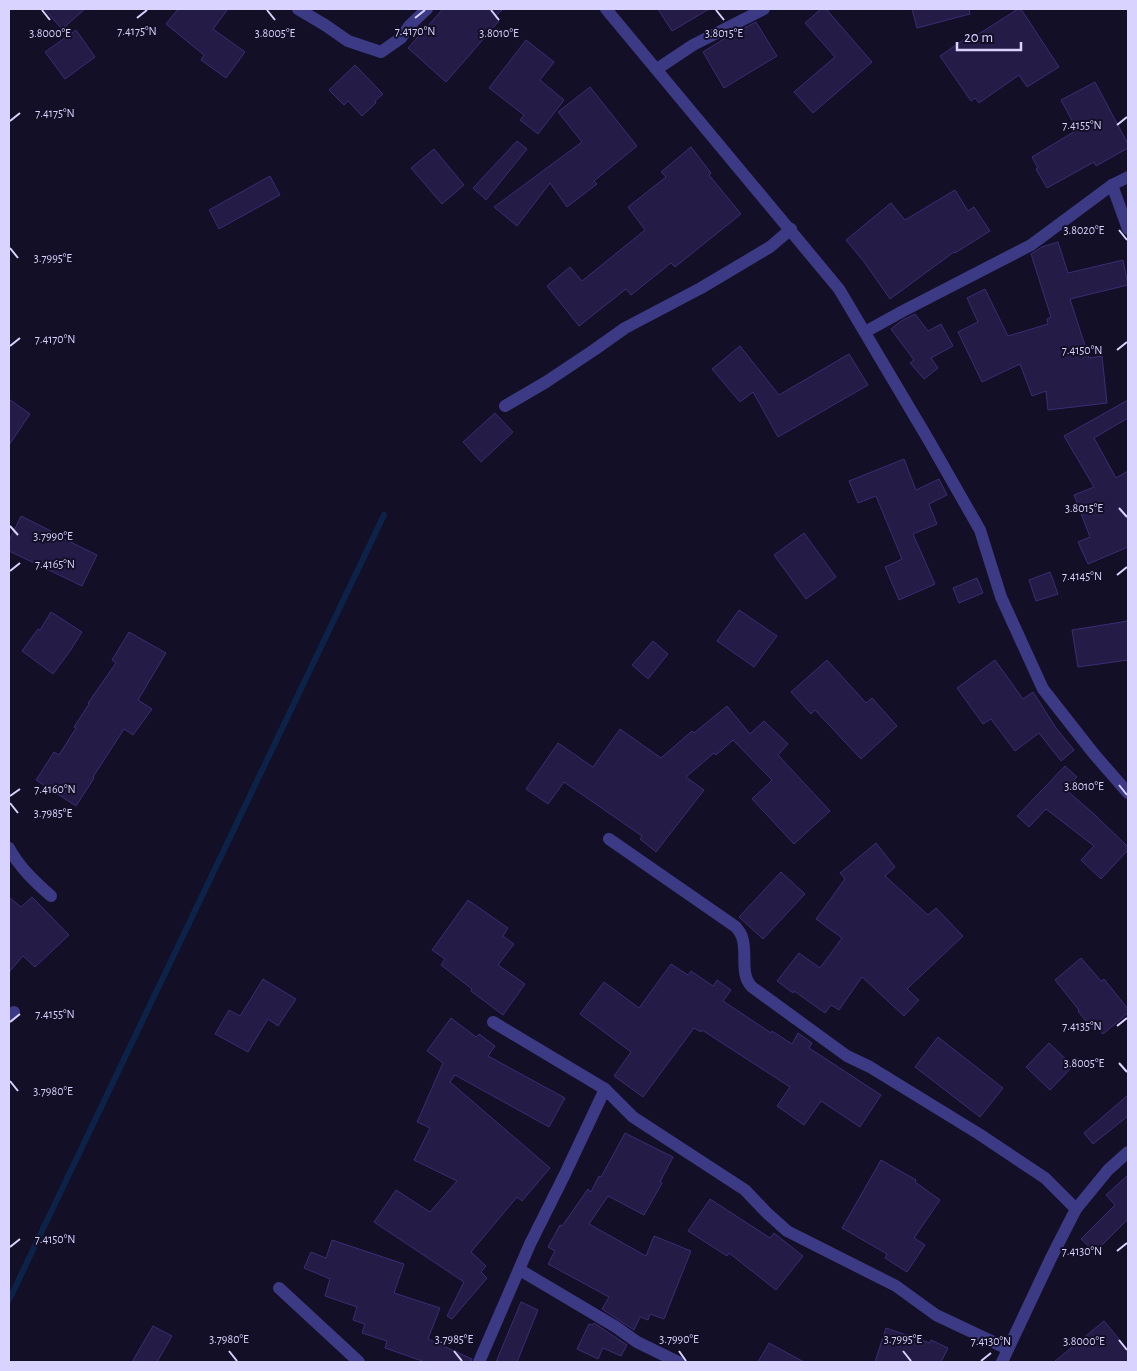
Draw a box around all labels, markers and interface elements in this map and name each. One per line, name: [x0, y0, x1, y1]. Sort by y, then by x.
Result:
scale bar: [957, 20, 1021, 52]
text: 7.4175°N: [117, 25, 157, 37]
text: 7.4170°N: [395, 25, 435, 37]
text: 3.8000°E: [29, 27, 71, 39]
text: 3.8005°E: [255, 27, 295, 39]
text: 3.8010°E: [479, 27, 519, 39]
text: 3.8015°E: [705, 27, 743, 39]
text: 20 m: [964, 30, 993, 45]
text: 7.4175°N: [35, 107, 75, 119]
text: 7.4155°N: [1062, 119, 1102, 131]
text: 3.8020°E: [1064, 224, 1105, 236]
text: 3.7995°E: [34, 252, 72, 264]
text: 7.4170°N: [35, 333, 75, 345]
text: 7.4150°N: [1062, 344, 1102, 356]
text: 3.8015°E: [1065, 502, 1103, 514]
text: 3.7990°E: [33, 530, 73, 542]
text: 7.4165°N: [35, 558, 75, 570]
text: 7.4145°N: [1062, 570, 1102, 582]
text: 3.8010°E: [1064, 780, 1104, 792]
text: 7.4160°N: [34, 783, 76, 795]
text: 3.7985°E: [34, 807, 72, 819]
text: 7.4155°N: [35, 1008, 75, 1020]
text: 7.4135°N: [1062, 1020, 1102, 1032]
text: 3.8005°E: [1064, 1057, 1104, 1069]
text: 3.7980°E: [33, 1085, 73, 1097]
text: 7.4150°N: [35, 1233, 75, 1245]
text: 7.4130°N: [1062, 1245, 1102, 1257]
text: 3.7980°E: [209, 1333, 249, 1345]
text: 3.7985°E: [435, 1333, 473, 1345]
text: 3.7990°E: [659, 1333, 699, 1345]
text: 3.7995°E: [884, 1333, 922, 1345]
text: 7.4130°N: [971, 1335, 1011, 1347]
text: 3.8000°E: [1063, 1335, 1105, 1347]

